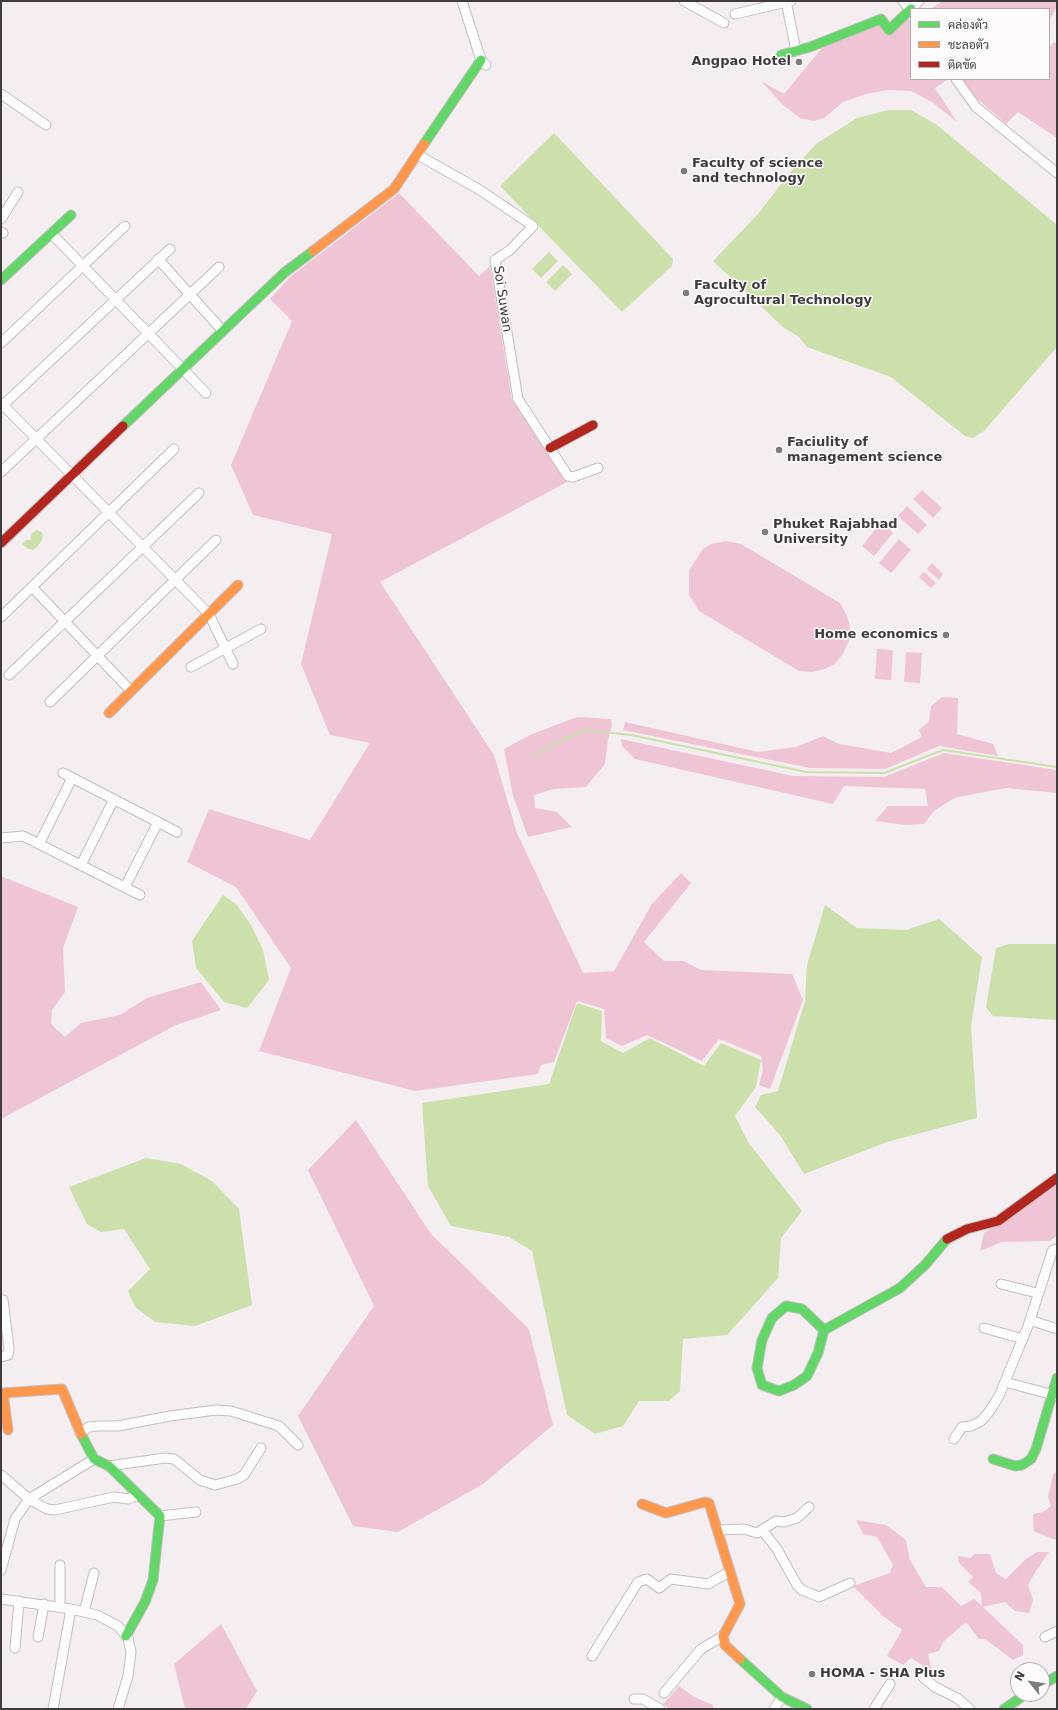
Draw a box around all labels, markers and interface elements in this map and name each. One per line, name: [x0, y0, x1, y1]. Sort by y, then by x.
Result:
legend: [910, 8, 1050, 80]
text: คล่องตัว: [948, 18, 988, 32]
text: ชะลอตัว: [948, 38, 989, 52]
place label: Angpao Hotel: [692, 54, 791, 70]
marker: Angpao Hotel: [794, 57, 804, 67]
text: ติดขัด: [948, 58, 977, 72]
place label: Faculty of science and technology: [692, 156, 823, 187]
marker: Faculty of science and technology: [679, 166, 689, 176]
street label: Soi Suwan: [490, 265, 514, 333]
place label: Faculty of Agrocultural Technology: [694, 278, 872, 309]
marker: Faculty of Agrocultural Technology: [681, 288, 691, 298]
place label: Faciulity of management science: [787, 435, 942, 466]
marker: Faciulity of management science: [774, 445, 784, 455]
place label: Phuket Rajabhad University: [773, 517, 898, 548]
marker: Phuket Rajabhad University: [760, 527, 770, 537]
place label: Home economics: [814, 627, 938, 643]
marker: Home economics: [941, 630, 951, 640]
north arrow: [1010, 1662, 1050, 1702]
place label: HOMA - SHA Plus: [820, 1666, 945, 1682]
marker: HOMA - SHA Plus: [807, 1669, 817, 1679]
text: N: [1012, 1669, 1028, 1683]

